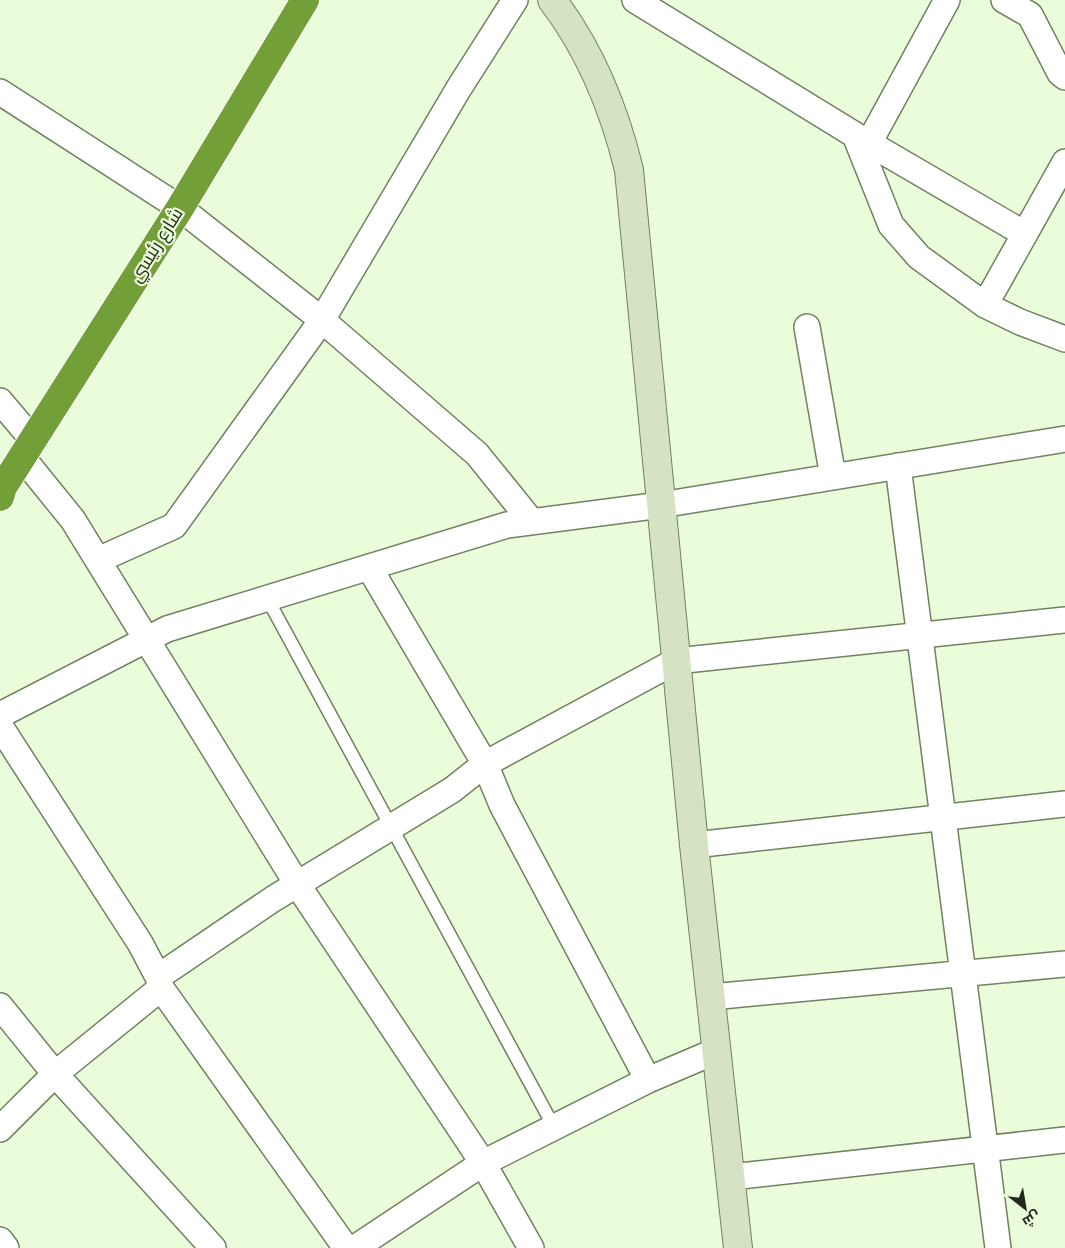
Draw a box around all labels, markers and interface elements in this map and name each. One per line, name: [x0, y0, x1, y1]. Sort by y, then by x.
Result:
street label: شارع رئيسي: [124, 204, 189, 287]
north arrow: [1000, 1183, 1050, 1233]
text: ش: [1019, 1207, 1044, 1231]

